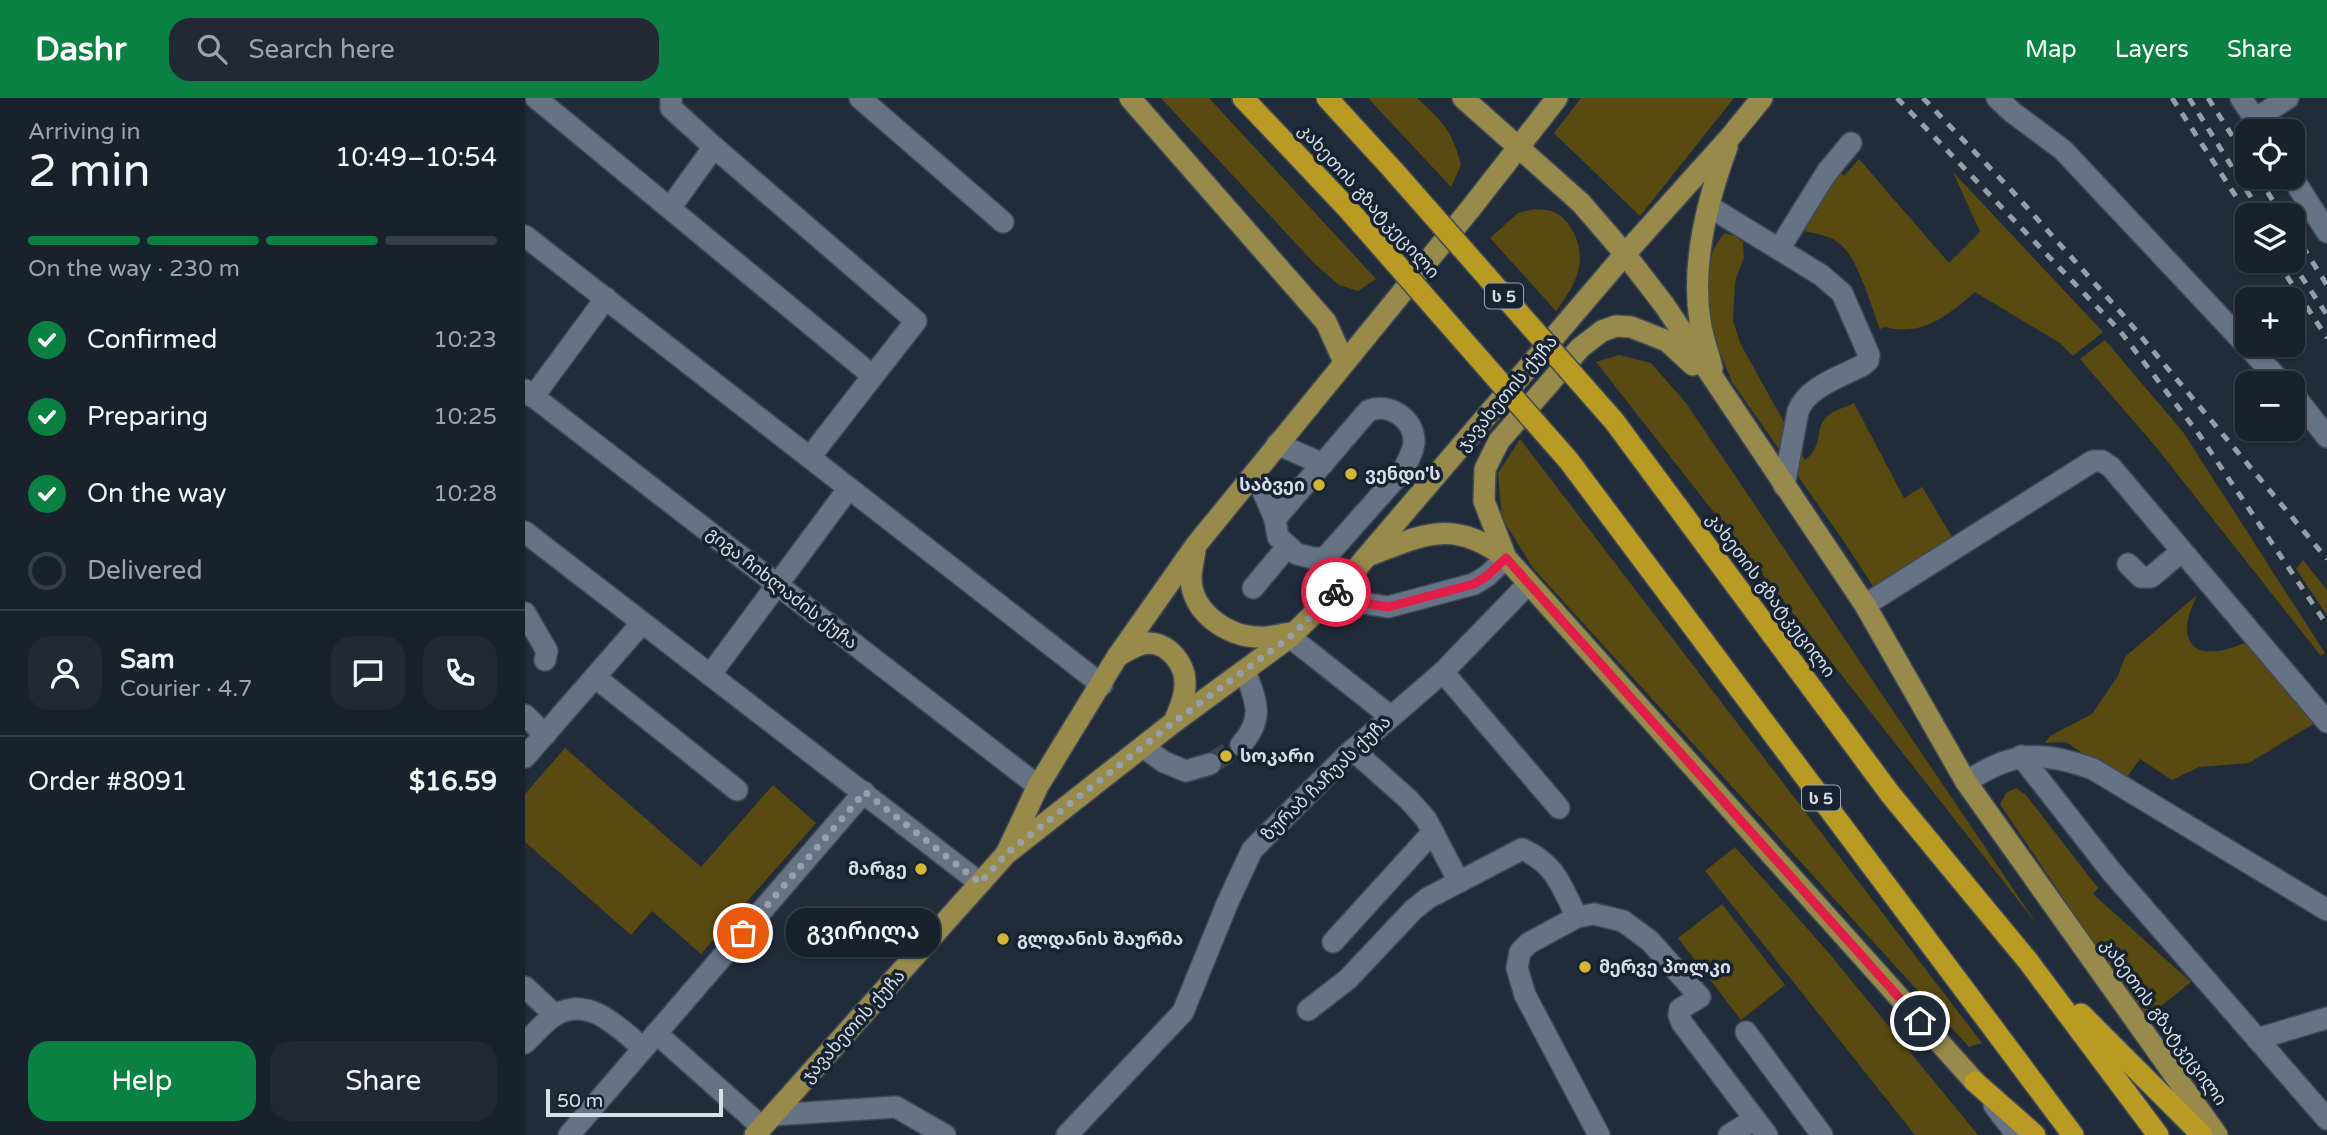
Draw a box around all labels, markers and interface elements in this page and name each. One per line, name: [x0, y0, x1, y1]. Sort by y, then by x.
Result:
search box: [169, 18, 659, 81]
text: Dashr: [35, 30, 127, 69]
icon: search: [193, 30, 231, 68]
text: Search here: [249, 34, 395, 65]
text: Map: [2025, 35, 2077, 64]
text: Layers: [2115, 35, 2189, 64]
text: Share: [2227, 35, 2292, 64]
text: Arriving in: [28, 118, 141, 146]
street label: კახეთის გზატკეცილი: [1294, 119, 1444, 283]
map controls: [2235, 119, 2305, 441]
button: locate: [2235, 119, 2305, 189]
text: 10:49–10:54: [335, 142, 497, 173]
text: 2 min: [28, 144, 151, 199]
button: layers: [2235, 203, 2305, 273]
text: On the way · 230 m: [28, 255, 240, 283]
road number: ს 5: [1485, 284, 1523, 308]
button: +: [2235, 287, 2305, 357]
icon: check: [28, 321, 66, 359]
text: Confirmed: [87, 324, 217, 355]
text: 10:23: [433, 326, 497, 354]
street label: ჯავახეთის ქუჩა: [1452, 330, 1562, 456]
button: −: [2235, 371, 2305, 441]
icon: check: [28, 398, 66, 436]
text: Preparing: [87, 401, 208, 432]
text: 10:25: [433, 403, 497, 431]
place label: ვენდი'ს: [1365, 463, 1441, 485]
marker: ვენდი'ს: [1343, 466, 1359, 482]
place label: საბვეი: [1239, 474, 1305, 496]
icon: check: [28, 475, 66, 513]
marker: საბვეი: [1311, 477, 1327, 493]
text: On the way: [87, 478, 227, 509]
text: 10:28: [433, 480, 497, 508]
street label: კახეთის გზატკეცილი: [1702, 508, 1840, 682]
street label: გიგა ჩიხლაძის ქუჩა: [702, 522, 862, 654]
text: Delivered: [87, 555, 203, 586]
courier: [1301, 557, 1371, 627]
icon: bike: [1317, 573, 1355, 611]
button: person: [28, 636, 102, 710]
button: chat: [331, 636, 405, 710]
button: phone: [423, 636, 497, 710]
text: Sam: [120, 644, 175, 675]
text: Courier · 4.7: [120, 675, 253, 703]
street label: ზურაბ ჩაჩუას ქუჩა: [1257, 711, 1395, 845]
place label: სოკარი: [1240, 745, 1314, 767]
marker: სოკარი: [1218, 748, 1234, 764]
text: Order #8091: [28, 766, 188, 797]
text: $16.59: [409, 766, 497, 797]
road number: ს 5: [1802, 786, 1840, 810]
place label: მარგე: [848, 858, 907, 880]
marker: მარგე: [913, 861, 929, 877]
pin: [713, 903, 773, 963]
callout: გვირილა: [785, 908, 939, 958]
icon: bag: [724, 914, 762, 952]
text: გვირილა: [806, 918, 920, 946]
place label: გლდანის შაურმა: [1017, 928, 1183, 950]
marker: გლდანის შაურმა: [995, 931, 1011, 947]
street label: კახეთის გზატკეცილი: [2096, 934, 2232, 1110]
place label: მერვე პოლკი: [1599, 956, 1731, 978]
marker: მერვე პოლკი: [1577, 959, 1593, 975]
street label: ჯავახეთის ქუჩა: [796, 965, 910, 1087]
pin: [1890, 991, 1950, 1051]
icon: home: [1901, 1002, 1939, 1040]
button: Help: [28, 1041, 256, 1121]
button: Share: [270, 1041, 497, 1121]
scale bar: [546, 1086, 723, 1118]
text: 50 m: [557, 1090, 603, 1112]

